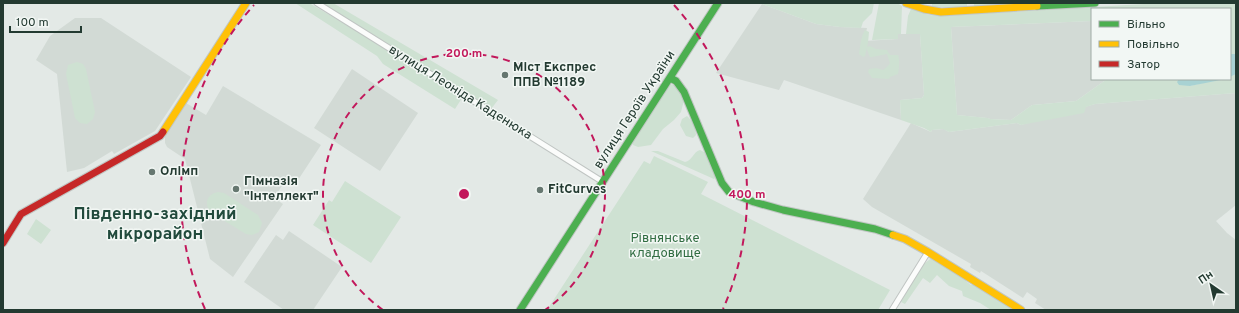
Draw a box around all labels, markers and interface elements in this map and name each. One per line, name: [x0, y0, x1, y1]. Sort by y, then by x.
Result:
scale bar: [10, 8, 81, 34]
legend: [1091, 8, 1231, 80]
text: 100 m: [16, 15, 49, 31]
text: Вільно: [1127, 17, 1166, 33]
text: Повільно: [1127, 37, 1180, 53]
street label: вулиця Леоніда Каденюка: [385, 42, 535, 144]
text: 200 m: [446, 46, 482, 62]
street label: вулиця Героїв України: [591, 48, 679, 172]
text: Затор: [1127, 57, 1160, 73]
place label: Міст Експрес ППВ №1189: [513, 60, 596, 91]
marker: Міст Експрес ППВ №1189: [500, 70, 510, 80]
place label: Олімп: [160, 164, 198, 180]
marker: Олімп: [147, 167, 157, 177]
place label: Гімназія "Інтеллект": [244, 174, 319, 205]
place label: FitCurves: [548, 182, 606, 198]
marker: Гімназія "Інтеллект": [231, 184, 241, 194]
marker: FitCurves: [535, 185, 545, 195]
centre of rings: [457, 187, 471, 201]
text: 400 m: [728, 187, 766, 203]
district label: Південно-західний мікрорайон: [74, 204, 236, 246]
park label: Рівнянське кладовище: [629, 231, 701, 262]
north arrow: [1191, 265, 1231, 305]
text: Пн: [1196, 268, 1216, 287]

